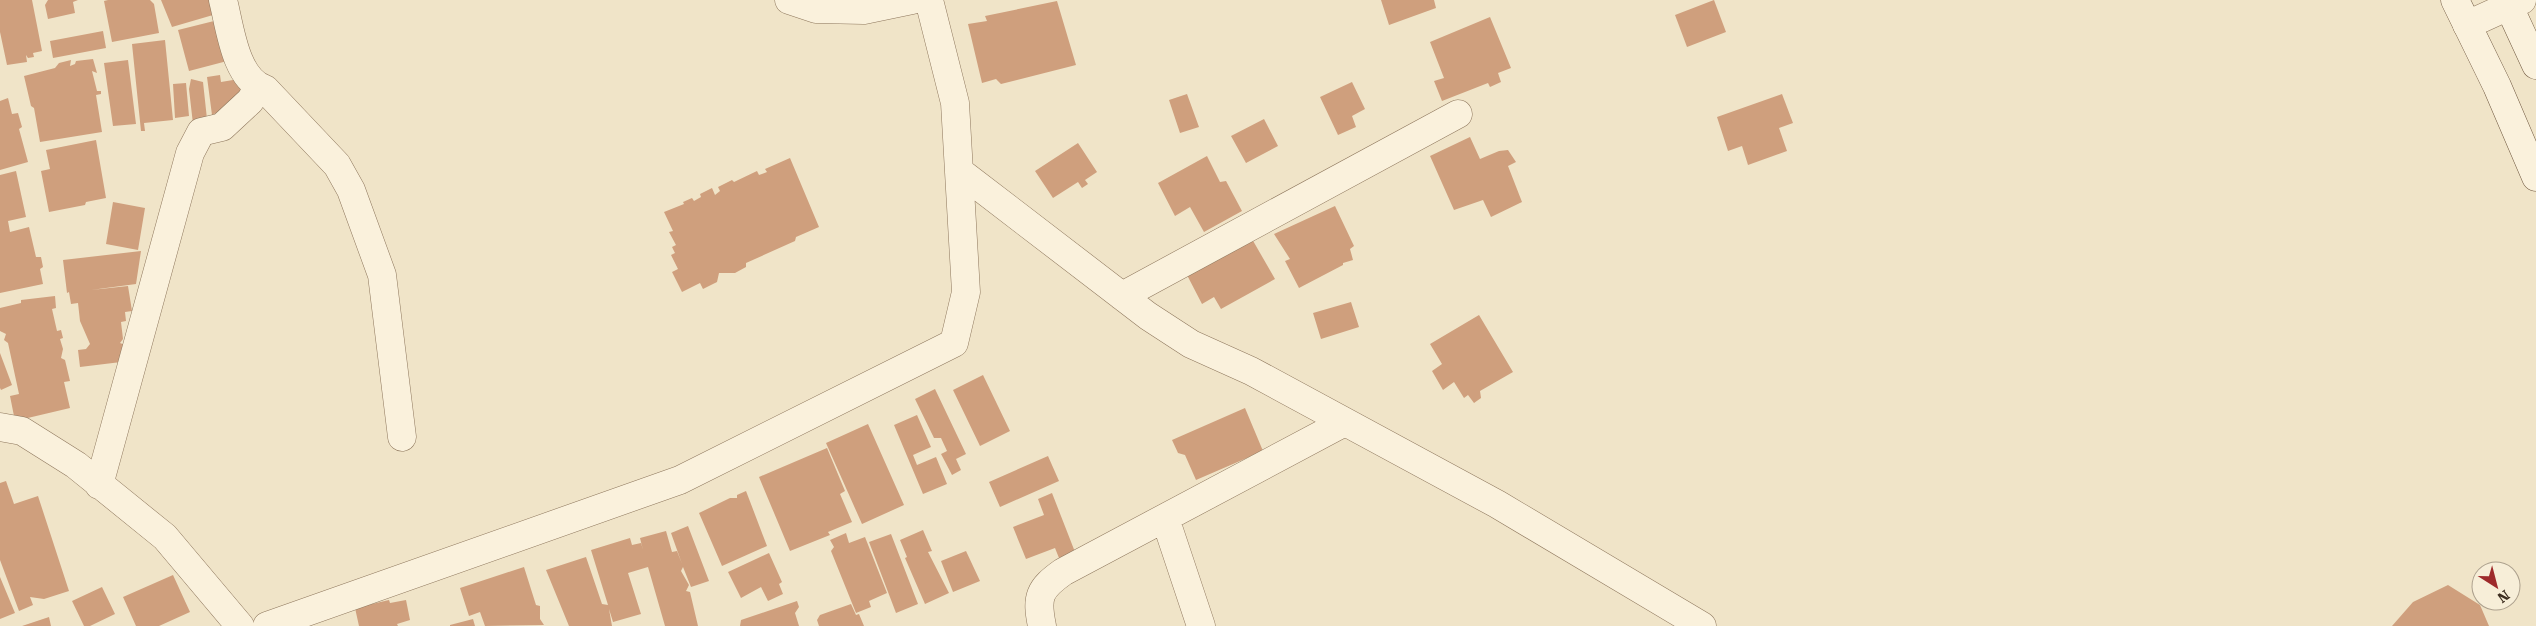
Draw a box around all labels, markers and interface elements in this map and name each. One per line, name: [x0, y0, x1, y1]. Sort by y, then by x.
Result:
north arrow: [2471, 561, 2521, 611]
text: N: [2494, 587, 2513, 606]

